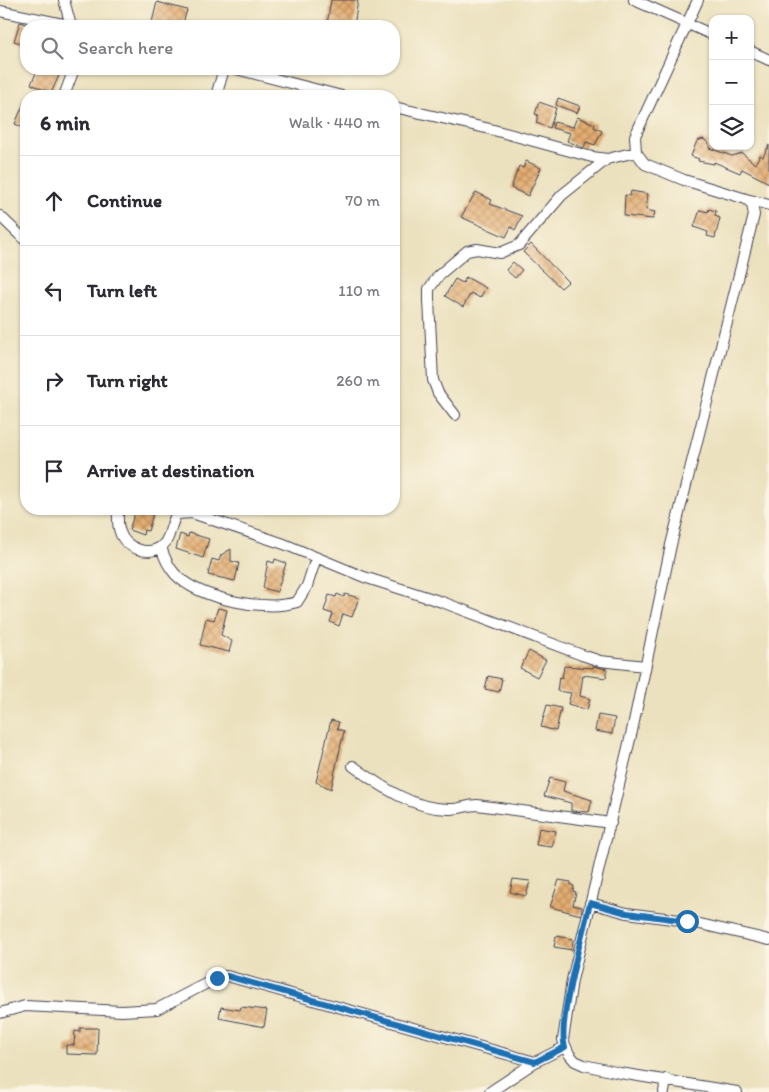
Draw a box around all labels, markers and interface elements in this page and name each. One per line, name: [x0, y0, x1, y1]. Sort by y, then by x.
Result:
map controls: [709, 15, 754, 150]
button: +: [709, 15, 754, 60]
search box: [20, 20, 400, 75]
icon: search: [38, 34, 66, 62]
text: Search here: [78, 36, 173, 59]
button: −: [709, 60, 754, 105]
button: layers: [709, 105, 754, 150]
text: 6 min: [40, 110, 90, 135]
text: Walk · 440 m: [289, 113, 380, 132]
icon: ahead: [40, 187, 68, 215]
text: Continue: [87, 189, 162, 212]
text: 70 m: [345, 191, 380, 210]
icon: left: [40, 277, 68, 305]
text: Turn left: [87, 279, 157, 302]
text: 110 m: [338, 281, 380, 300]
icon: right: [40, 367, 68, 395]
text: Turn right: [87, 369, 168, 392]
text: 260 m: [336, 371, 380, 390]
icon: arrive: [40, 457, 68, 485]
text: Arrive at destination: [87, 459, 254, 482]
route start: [676, 910, 699, 933]
route end: [206, 967, 229, 990]

